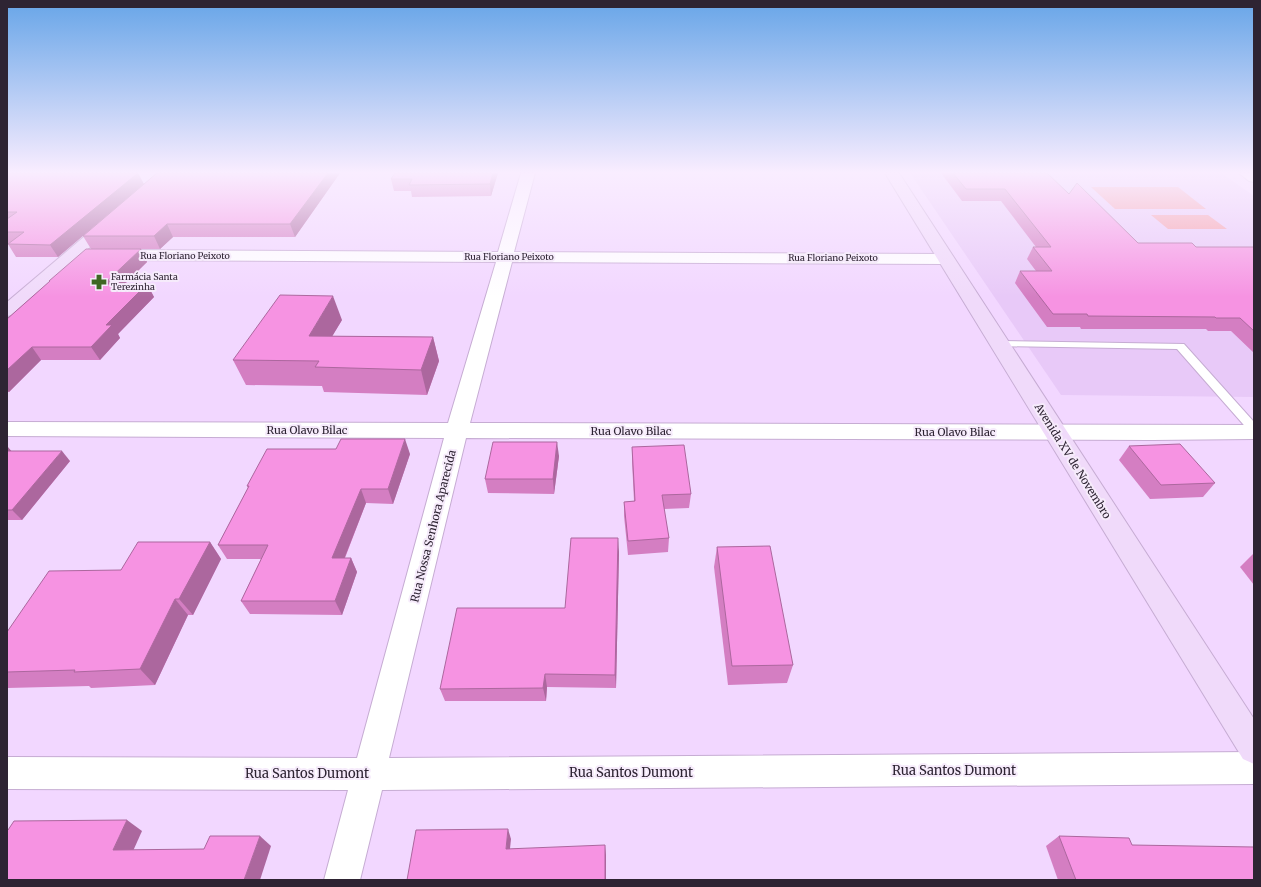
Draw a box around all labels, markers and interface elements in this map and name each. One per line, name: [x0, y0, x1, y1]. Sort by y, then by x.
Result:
street label: Rua Floriano Peixoto: [140, 250, 230, 261]
street label: Rua Floriano Peixoto: [464, 251, 554, 262]
street label: Rua Floriano Peixoto: [788, 252, 878, 263]
place label: Farmácia Santa Terezinha: [111, 271, 178, 292]
pharmacy icon: Farmácia Santa Terezinha: [90, 273, 108, 291]
street label: Avenida XV de Novembro: [1031, 400, 1115, 522]
street label: Rua Olavo Bilac: [267, 423, 348, 437]
street label: Rua Olavo Bilac: [591, 424, 672, 438]
street label: Rua Olavo Bilac: [915, 425, 996, 439]
street label: Rua Nossa Senhora Aparecida: [407, 448, 459, 604]
street label: Rua Santos Dumont: [892, 762, 1016, 779]
street label: Rua Santos Dumont: [569, 764, 693, 781]
street label: Rua Santos Dumont: [245, 765, 369, 782]

